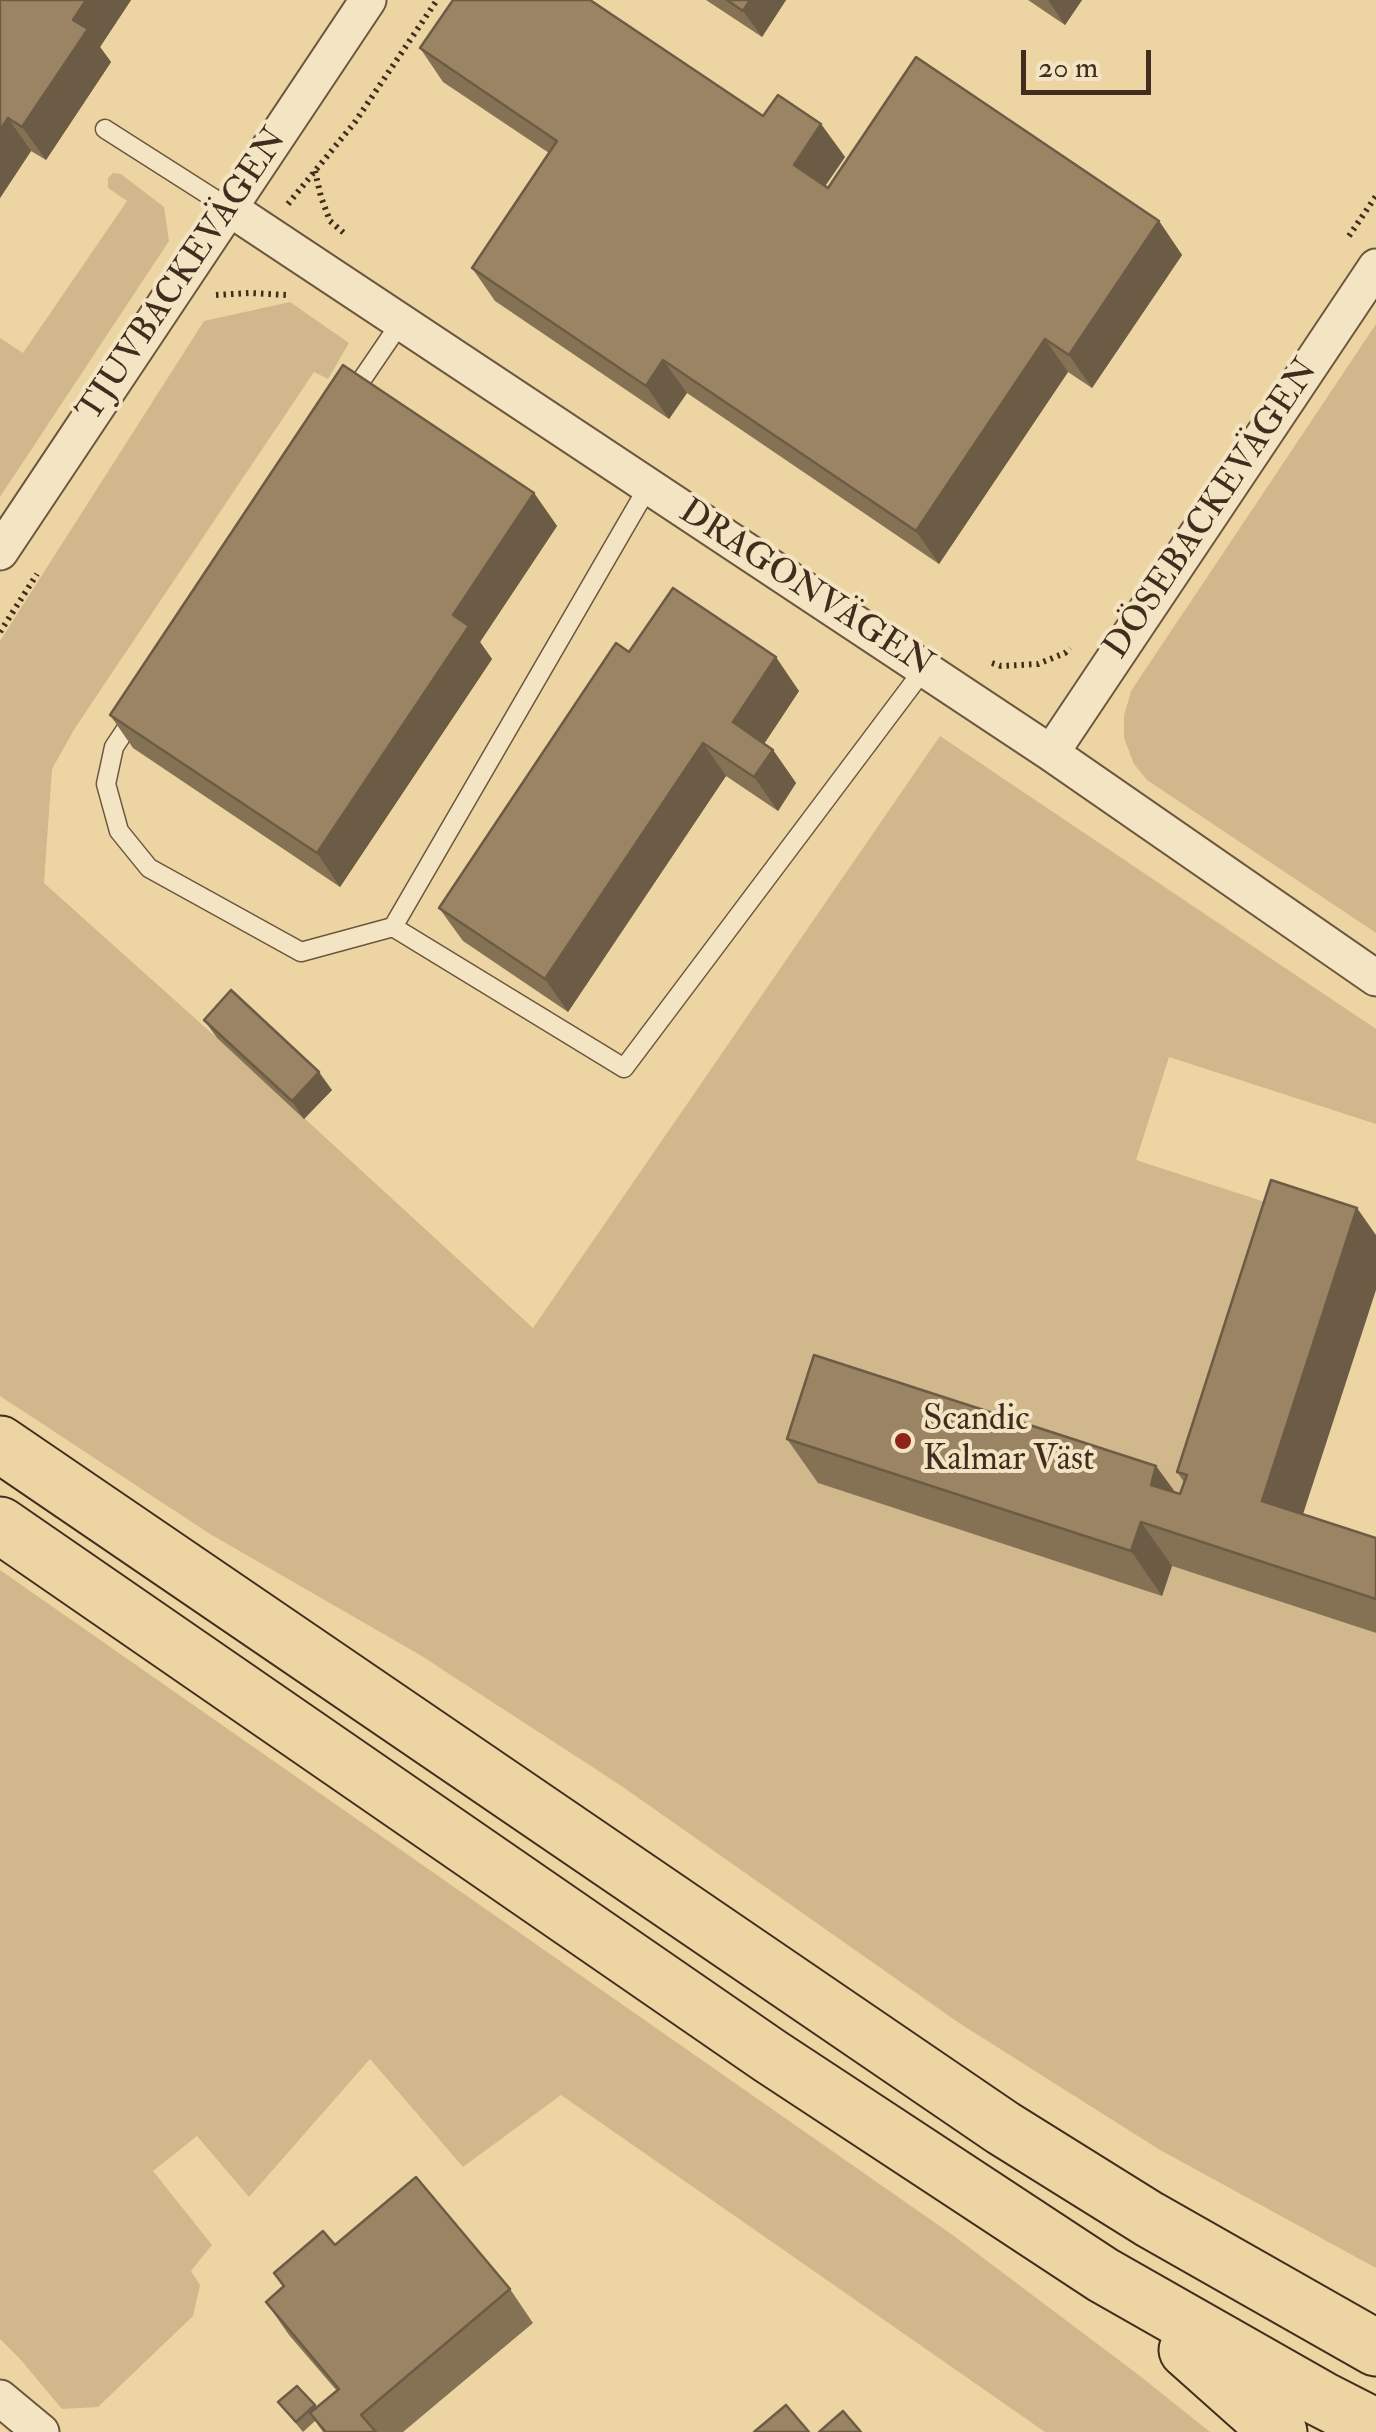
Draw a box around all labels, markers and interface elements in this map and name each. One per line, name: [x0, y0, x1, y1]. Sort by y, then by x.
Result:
scale bar: [1026, 30, 1156, 92]
text: 20 m: [1038, 49, 1098, 86]
street label: TJUVBACKEVÄGEN: [70, 121, 298, 431]
street label: DÖSEBACKEVÄGEN: [1097, 352, 1329, 668]
street label: DRAGONVÄGEN: [670, 492, 940, 688]
place label: Scandic Kalmar Väst: [923, 1400, 1094, 1482]
marker: Scandic Kalmar Väst: [892, 1430, 914, 1452]

